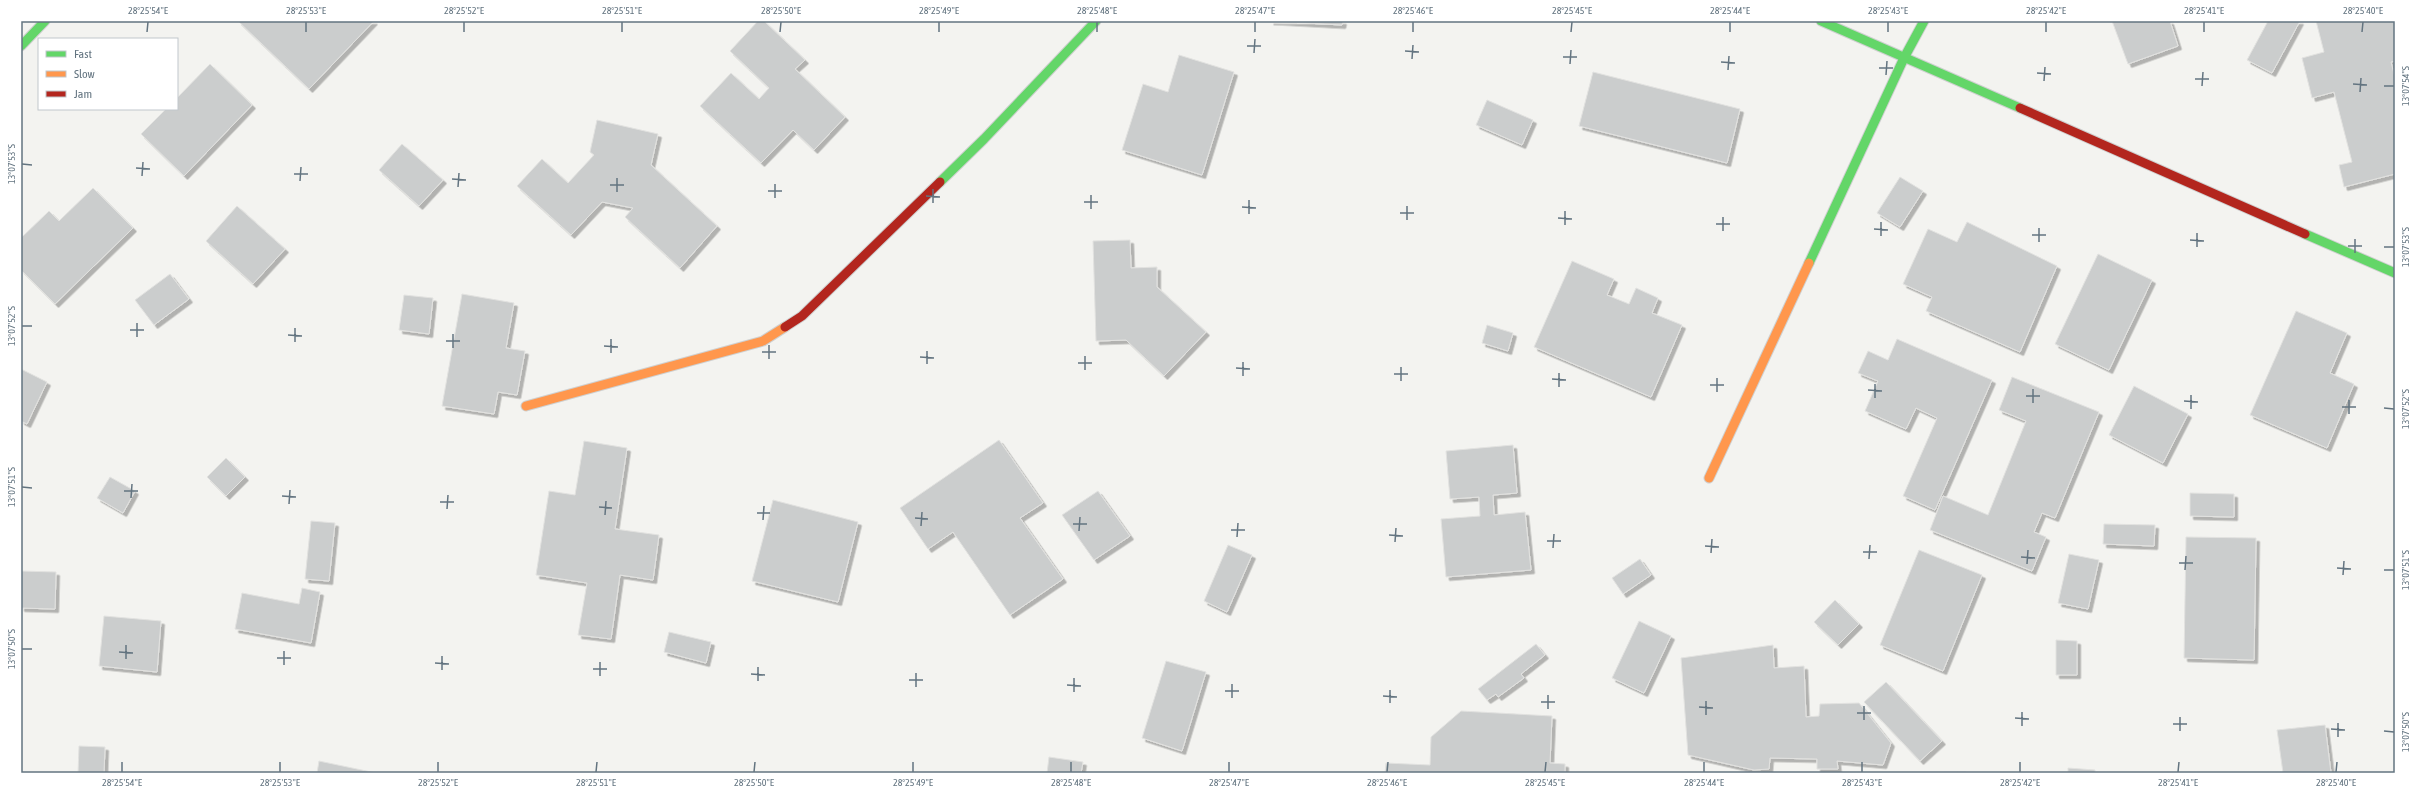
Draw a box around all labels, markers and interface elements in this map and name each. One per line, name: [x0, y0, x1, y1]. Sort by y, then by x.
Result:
text: 28°25'54"E: [128, 5, 169, 16]
text: 28°25'53"E: [286, 5, 327, 16]
text: 28°25'52"E: [444, 5, 485, 16]
text: 28°25'51"E: [602, 5, 643, 16]
text: 28°25'50"E: [761, 5, 802, 16]
text: 28°25'49"E: [919, 5, 960, 16]
text: 28°25'48"E: [1077, 5, 1118, 16]
text: 28°25'47"E: [1235, 5, 1276, 16]
text: 28°25'46"E: [1393, 5, 1434, 16]
text: 28°25'45"E: [1552, 5, 1593, 16]
text: 28°25'44"E: [1710, 5, 1751, 16]
text: 28°25'43"E: [1868, 5, 1909, 16]
text: 28°25'42"E: [2026, 5, 2067, 16]
text: 28°25'41"E: [2184, 5, 2225, 16]
text: 28°25'40"E: [2343, 5, 2384, 16]
legend: [38, 38, 178, 110]
text: Fast: [74, 47, 92, 61]
text: 13°07'54"S: [2400, 66, 2411, 106]
text: Slow: [74, 67, 95, 81]
text: Jam: [74, 87, 92, 101]
text: 13°07'53"S: [6, 144, 17, 184]
text: 13°07'53"S: [2400, 227, 2411, 267]
text: 13°07'52"S: [6, 306, 17, 346]
text: 13°07'52"S: [2400, 389, 2411, 429]
text: 13°07'51"S: [6, 467, 17, 507]
text: 13°07'51"S: [2400, 550, 2411, 590]
text: 13°07'50"S: [6, 629, 17, 669]
text: 13°07'50"S: [2400, 712, 2411, 752]
text: 28°25'54"E: [102, 777, 143, 788]
text: 28°25'53"E: [260, 777, 301, 788]
text: 28°25'52"E: [418, 777, 459, 788]
text: 28°25'51"E: [576, 777, 617, 788]
text: 28°25'50"E: [734, 777, 775, 788]
text: 28°25'49"E: [893, 777, 934, 788]
text: 28°25'48"E: [1051, 777, 1092, 788]
text: 28°25'47"E: [1209, 777, 1250, 788]
text: 28°25'46"E: [1367, 777, 1408, 788]
text: 28°25'45"E: [1525, 777, 1566, 788]
text: 28°25'44"E: [1684, 777, 1725, 788]
text: 28°25'43"E: [1842, 777, 1883, 788]
text: 28°25'42"E: [2000, 777, 2041, 788]
text: 28°25'41"E: [2158, 777, 2199, 788]
text: 28°25'40"E: [2316, 777, 2357, 788]

